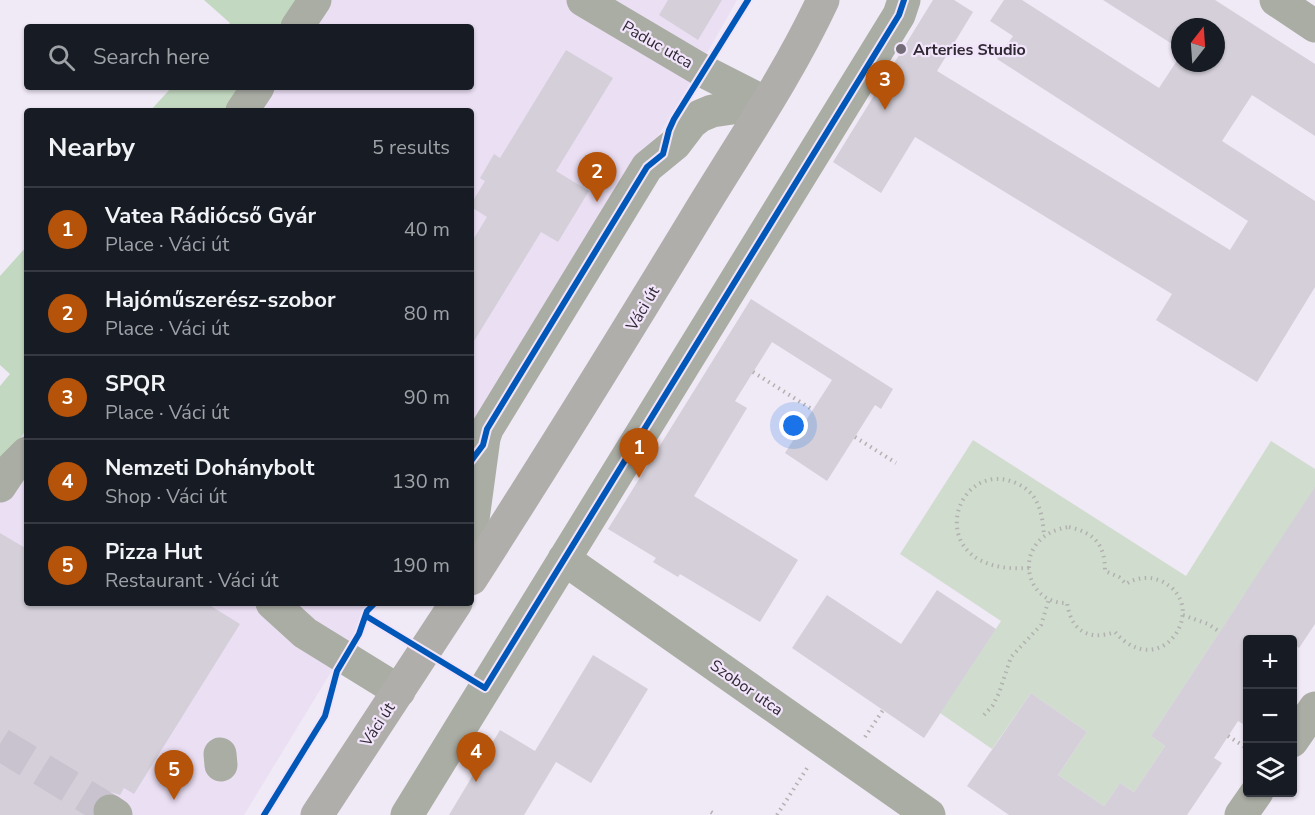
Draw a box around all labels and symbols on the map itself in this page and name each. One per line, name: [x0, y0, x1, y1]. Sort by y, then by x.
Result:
street label: Paduc utca: [618, 16, 697, 74]
north arrow: [1171, 18, 1225, 72]
place label: Arteries Studio: [913, 39, 1026, 61]
marker: Arteries Studio: [894, 42, 908, 56]
pin: 3: [866, 60, 904, 110]
pin: 2: [578, 152, 616, 202]
street label: Váci út: [620, 282, 665, 336]
your location: [779, 411, 808, 440]
pin: 1: [620, 428, 658, 478]
street label: Szobor utca: [706, 655, 787, 721]
street label: Váci út: [355, 698, 400, 752]
pin: 4: [456, 732, 496, 782]
pin: 5: [154, 750, 194, 800]

